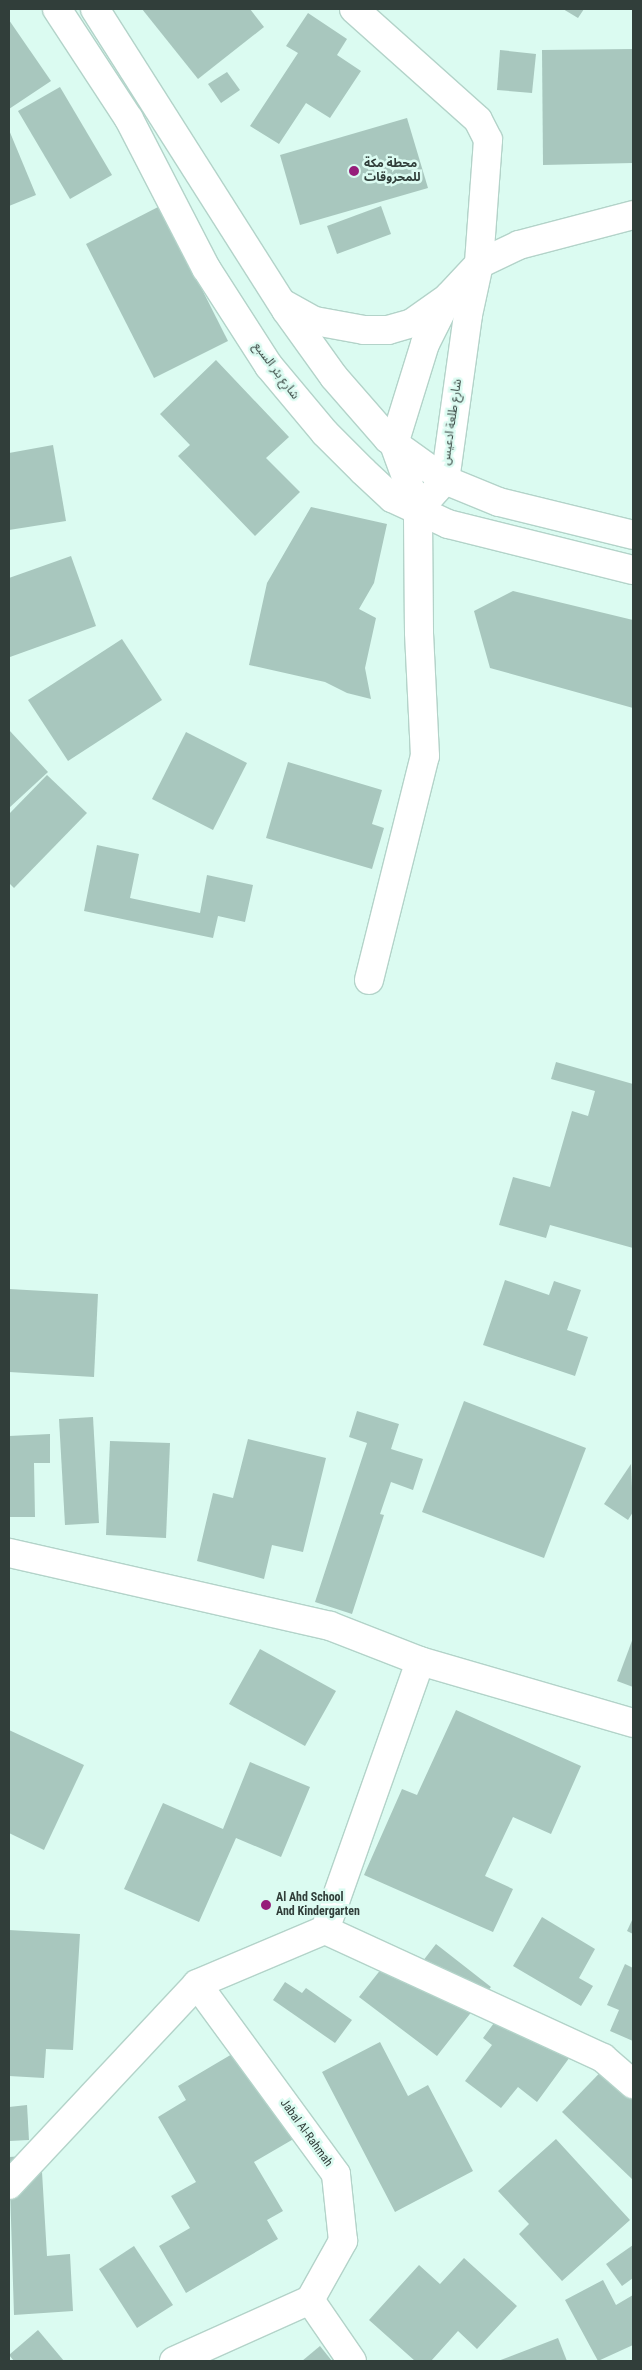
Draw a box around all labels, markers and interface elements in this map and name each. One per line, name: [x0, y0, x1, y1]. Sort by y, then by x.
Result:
place label: محطة مكة للمحروقات: [364, 157, 421, 185]
marker: محطة مكة للمحروقات: [348, 165, 360, 177]
street label: شارع بئر السبع: [250, 340, 302, 402]
street label: شارع طلعة ادعيس: [439, 378, 465, 466]
place label: Al Ahd School And Kindergarten: [276, 1891, 360, 1919]
marker: Al Ahd School And Kindergarten: [260, 1899, 272, 1911]
street label: Jabal Al-Rahmah: [277, 2096, 335, 2170]

